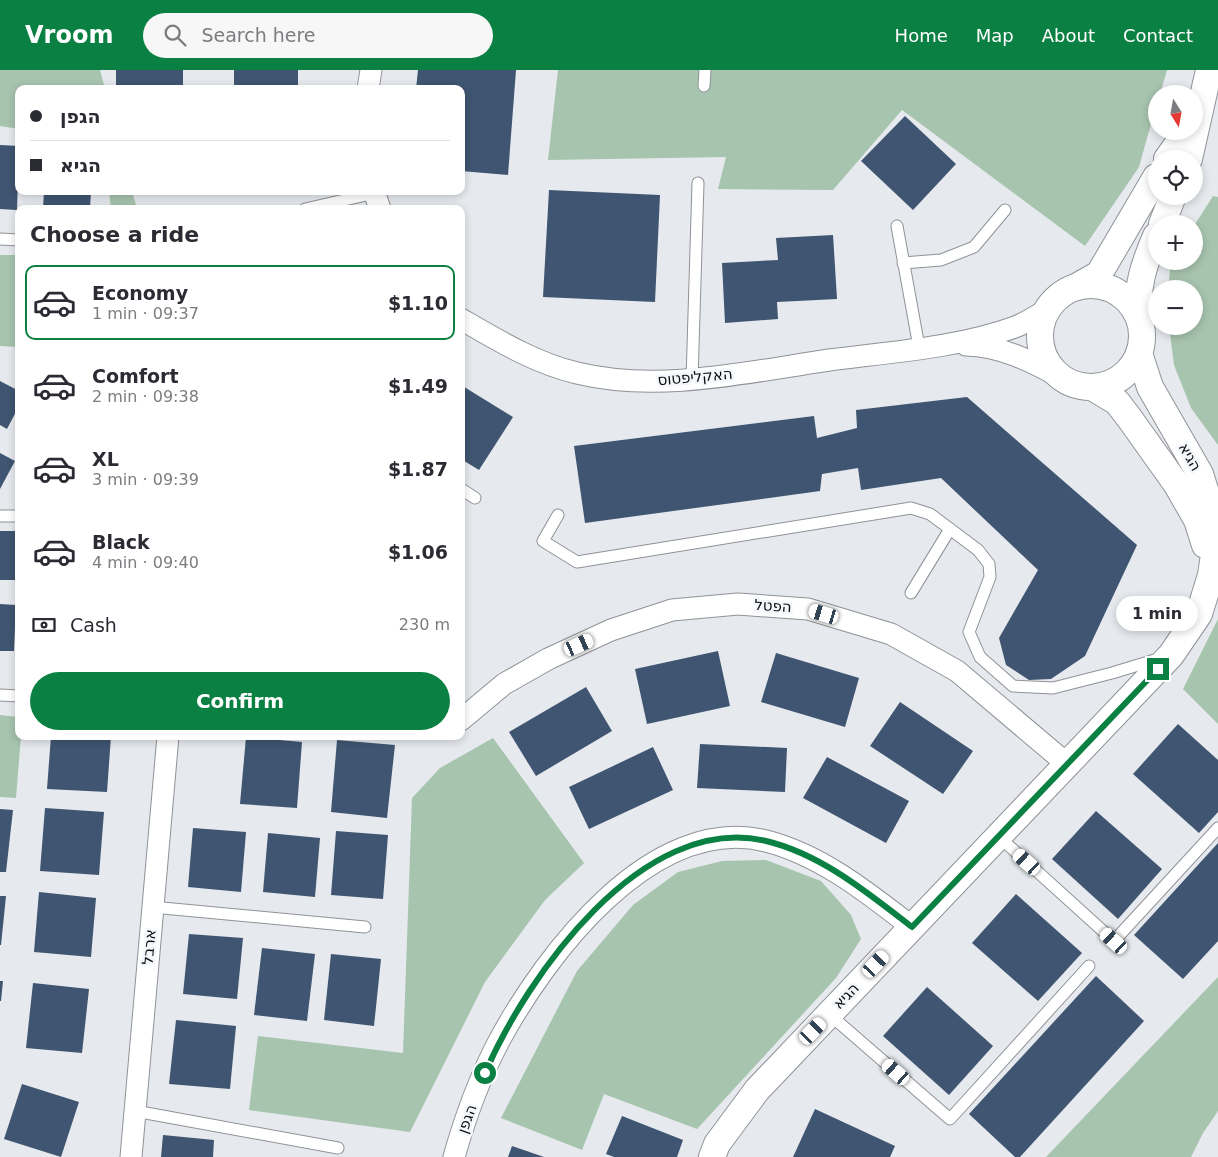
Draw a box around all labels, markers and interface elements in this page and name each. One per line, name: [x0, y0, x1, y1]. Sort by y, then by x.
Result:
search box: [143, 13, 493, 58]
text: Vroom: [25, 21, 113, 49]
icon: search: [161, 21, 189, 49]
text: Search here: [201, 24, 316, 46]
text: Home: [895, 25, 948, 46]
text: Map: [976, 25, 1014, 46]
text: About: [1042, 25, 1095, 46]
text: Contact: [1123, 25, 1193, 46]
north arrow: [1148, 85, 1202, 140]
map controls: [1148, 85, 1203, 335]
text: הגפן: [60, 105, 101, 127]
button: locate: [1148, 150, 1203, 205]
text: הגיא: [60, 154, 101, 176]
button: +: [1148, 215, 1203, 270]
text: Choose a ride: [30, 222, 199, 247]
icon: car: [32, 280, 77, 325]
button: −: [1148, 280, 1203, 335]
text: Economy: [92, 282, 188, 304]
text: $1.10: [388, 292, 448, 314]
text: 1 min · 09:37: [92, 304, 199, 323]
icon: car: [32, 363, 77, 408]
text: Comfort: [92, 365, 179, 387]
street label: האקליפטוס: [657, 365, 733, 389]
text: $1.49: [388, 375, 448, 397]
text: 2 min · 09:38: [92, 387, 199, 406]
street label: הגיא: [1175, 440, 1205, 474]
icon: car: [32, 446, 77, 491]
text: XL: [92, 448, 119, 470]
text: $1.87: [388, 458, 448, 480]
text: 3 min · 09:39: [92, 470, 199, 489]
icon: car: [32, 529, 77, 574]
text: Black: [92, 531, 150, 553]
text: $1.06: [388, 541, 448, 563]
text: 4 min · 09:40: [92, 553, 199, 572]
street label: הפטל: [754, 596, 792, 616]
callout: 1 min: [1117, 596, 1199, 632]
car: [807, 602, 840, 626]
text: 1 min: [1132, 604, 1182, 623]
icon: cash: [30, 611, 58, 639]
text: Cash: [70, 614, 117, 636]
text: 230 m: [399, 615, 450, 634]
car: [562, 632, 595, 658]
route end: [1147, 658, 1169, 680]
button: Confirm: [30, 672, 450, 730]
car: [1010, 846, 1043, 878]
car: [1097, 925, 1130, 957]
street label: ארבל: [138, 928, 160, 966]
car: [860, 948, 891, 980]
street label: הגיא: [829, 979, 863, 1013]
car: [797, 1015, 828, 1047]
car: [879, 1056, 912, 1088]
route start: [474, 1062, 496, 1084]
street label: הגפן: [454, 1102, 480, 1136]

